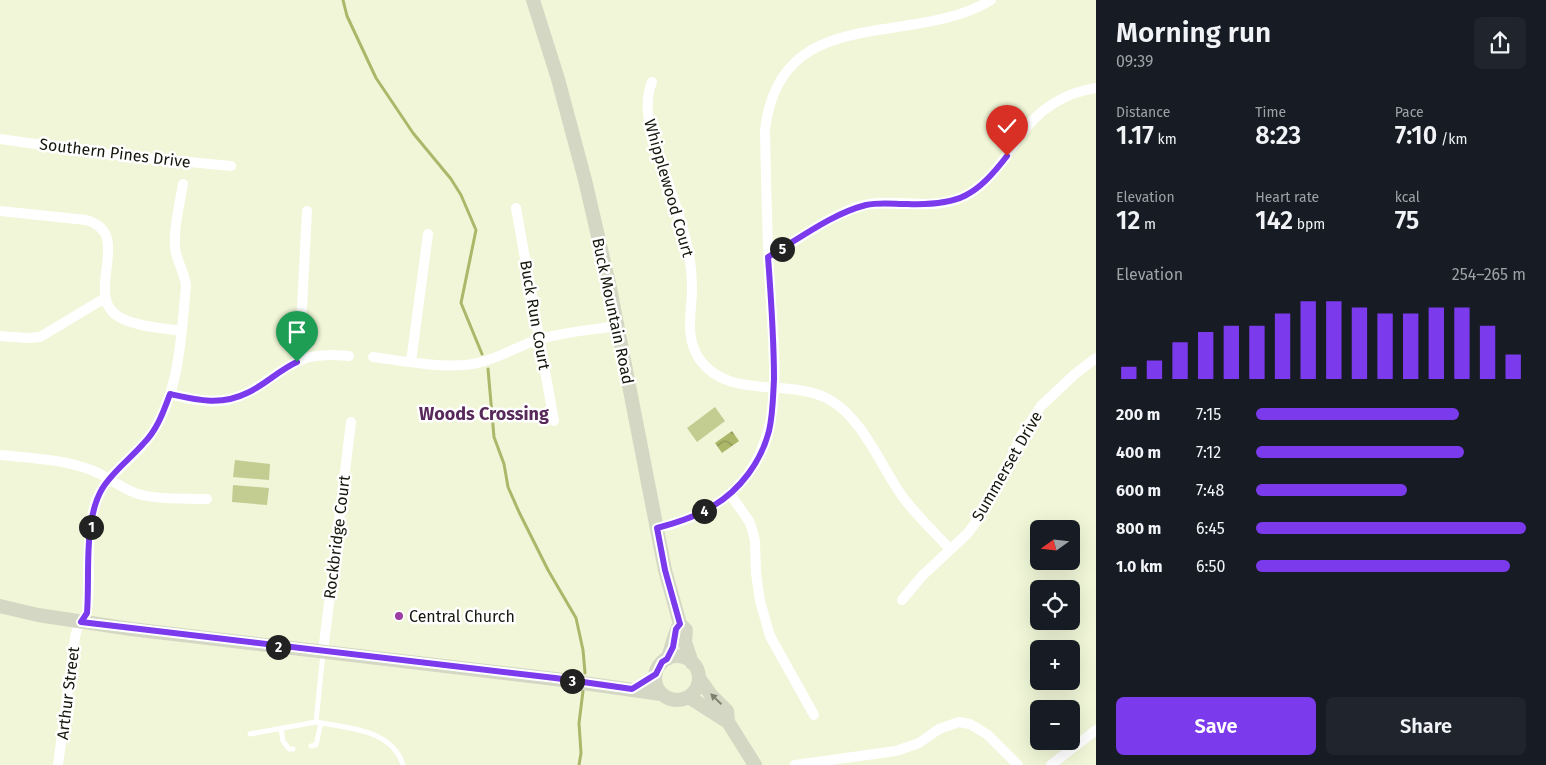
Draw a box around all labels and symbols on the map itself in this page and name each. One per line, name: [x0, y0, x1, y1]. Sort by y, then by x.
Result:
pin: [986, 105, 1028, 156]
street label: Whipplewood Court: [640, 117, 698, 259]
street label: Southern Pines Drive: [38, 134, 192, 172]
street label: Buck Mountain Road: [588, 236, 638, 386]
pin: 5: [770, 236, 794, 262]
street label: Buck Run Court: [516, 259, 554, 372]
pin: [276, 311, 318, 362]
district label: Woods Crossing: [419, 403, 549, 425]
street label: Summerset Drive: [968, 408, 1046, 524]
street label: Rockbridge Court: [320, 474, 354, 600]
pin: 4: [692, 498, 716, 524]
pin: 1: [78, 514, 104, 540]
north arrow: [1030, 520, 1080, 570]
place label: Central Church: [409, 607, 515, 626]
marker: Central Church: [393, 610, 405, 622]
pin: 2: [266, 634, 290, 660]
street label: Arthur Street: [53, 645, 83, 741]
pin: 3: [560, 668, 584, 694]
one-way arrow: [710, 693, 722, 705]

